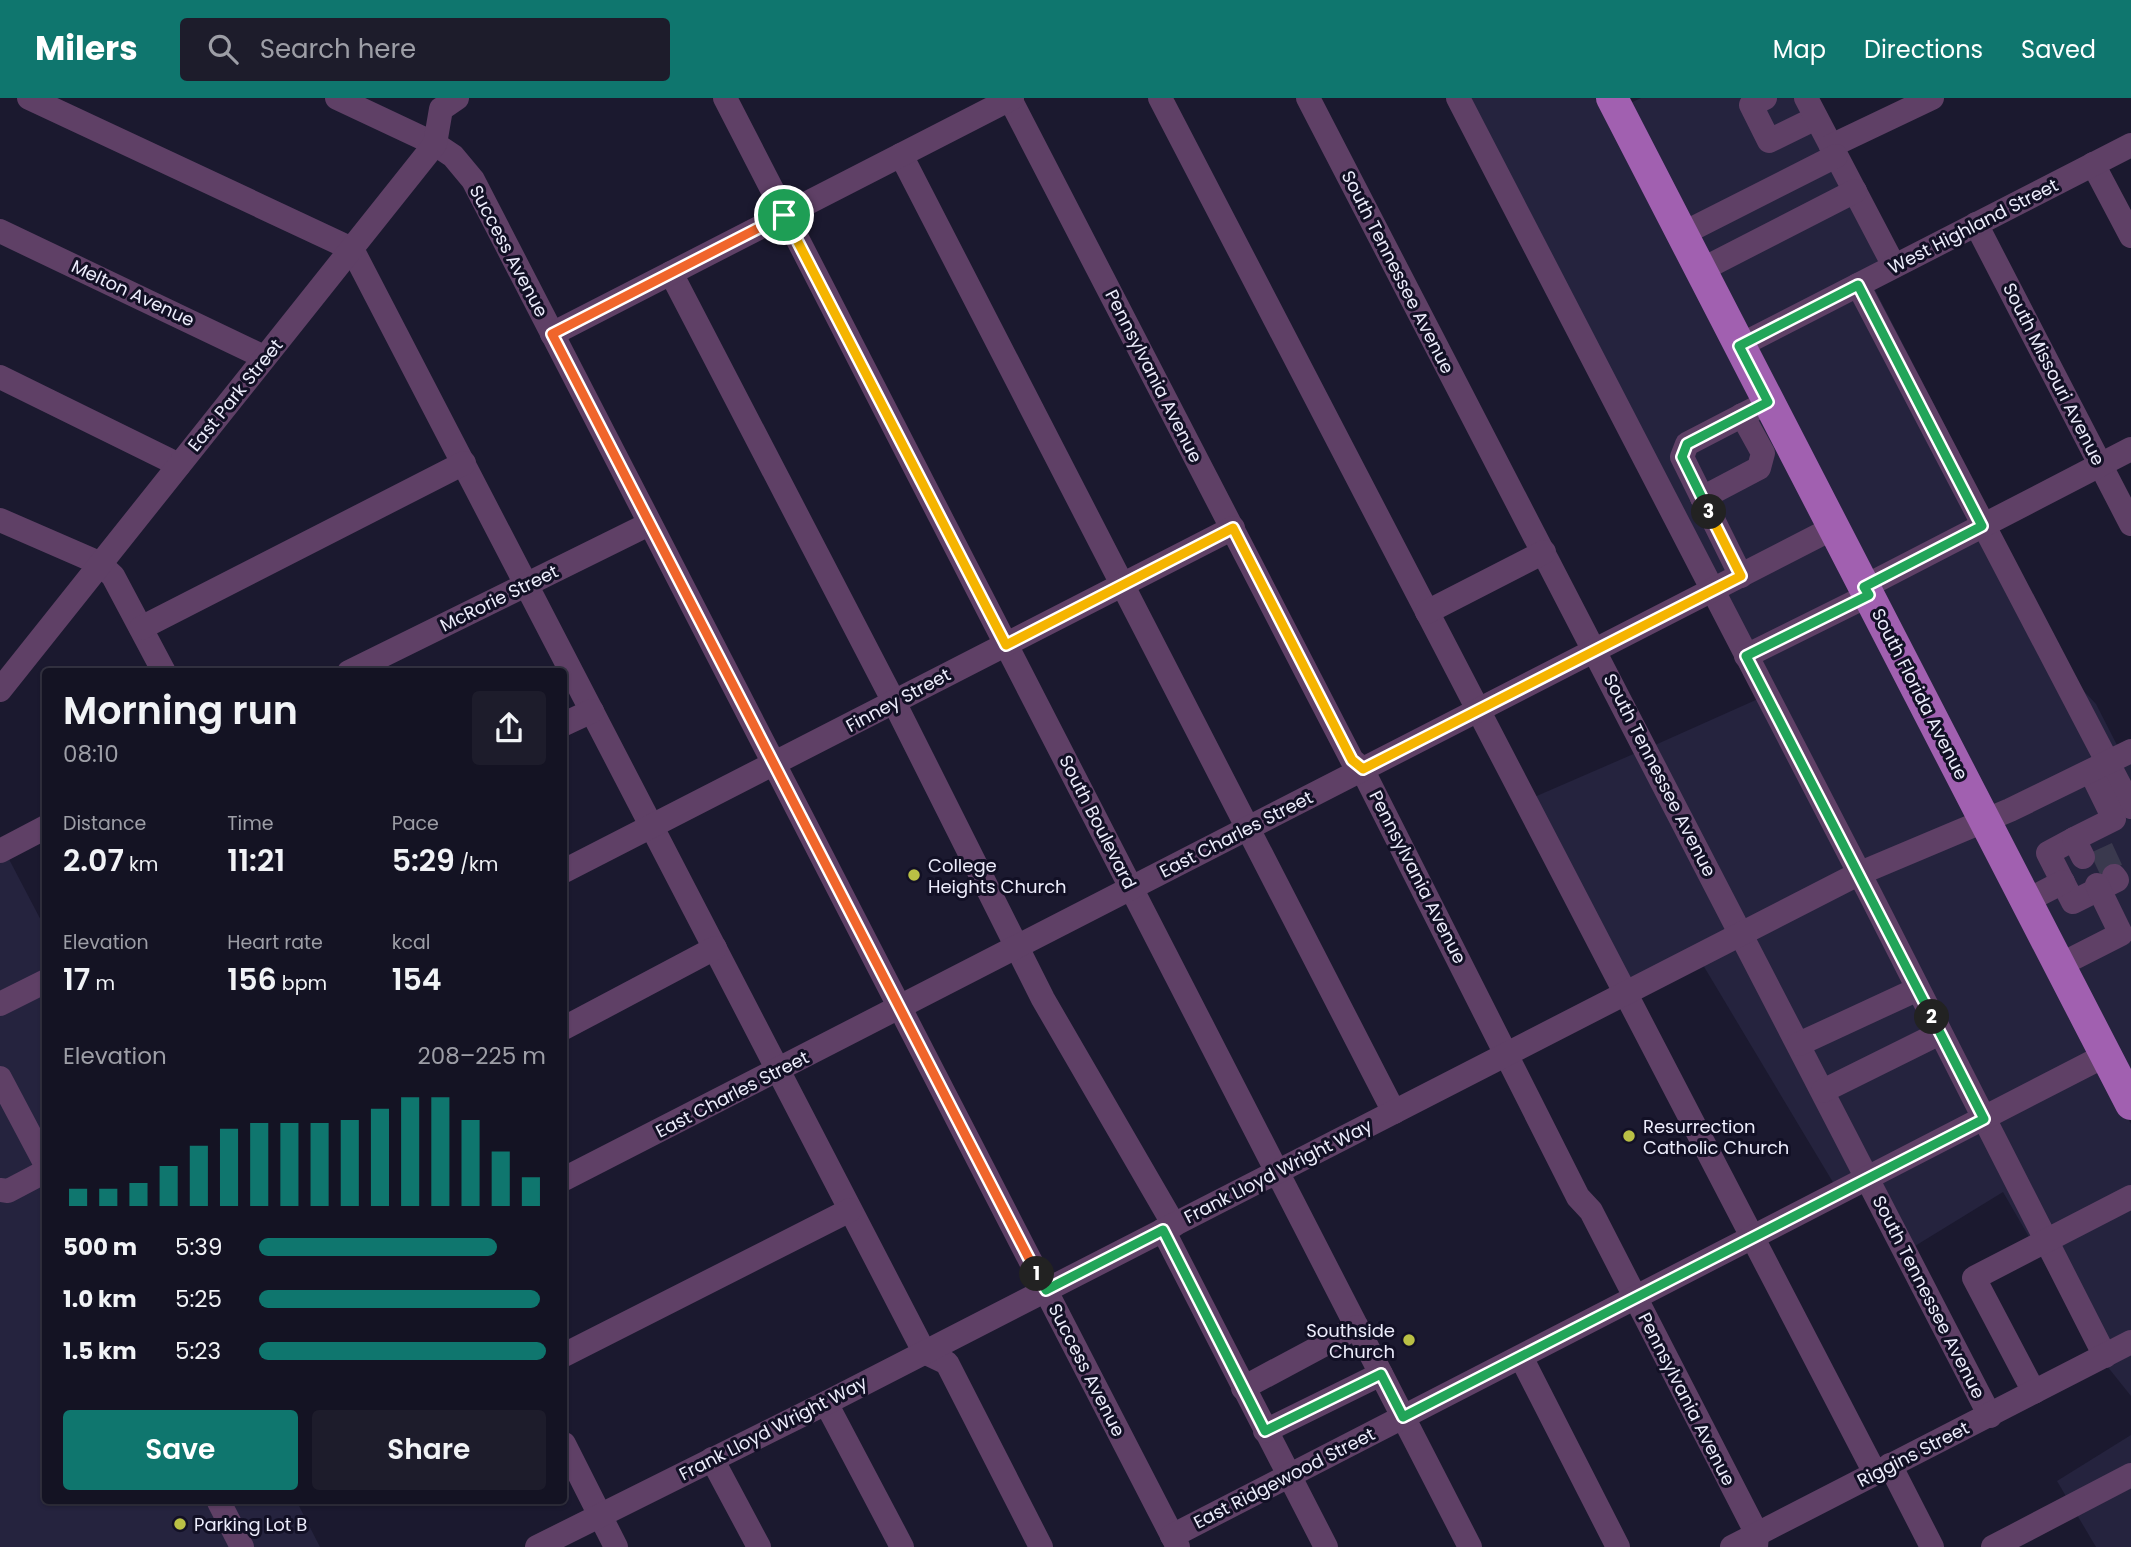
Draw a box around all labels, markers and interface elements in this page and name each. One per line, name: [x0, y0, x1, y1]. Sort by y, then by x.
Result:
search box: [180, 18, 670, 81]
text: Milers: [35, 25, 138, 72]
icon: search: [204, 30, 242, 68]
text: Search here: [260, 31, 416, 67]
text: Map: [1773, 33, 1826, 66]
text: Directions: [1864, 33, 1983, 66]
text: Saved: [2021, 33, 2096, 66]
street label: South Tennessee Avenue: [1336, 166, 1460, 378]
street label: West Highland Street: [1884, 172, 2062, 280]
street label: Success Avenue: [464, 181, 554, 321]
pin: [754, 185, 814, 245]
icon: arrive: [765, 196, 803, 234]
street label: Melton Avenue: [67, 254, 199, 332]
street label: South Missouri Avenue: [1997, 278, 2111, 470]
street label: Pennsylvania Avenue: [1099, 285, 1209, 467]
street label: East Park Street: [182, 333, 288, 457]
pin: 3: [1692, 494, 1726, 530]
text: 3: [1703, 498, 1714, 525]
street label: McRorie Street: [436, 559, 562, 637]
street label: South Florida Avenue: [1866, 604, 1974, 784]
street label: Finney Street: [841, 662, 955, 738]
street label: South Tennessee Avenue: [1598, 669, 1722, 881]
text: Morning run: [63, 684, 298, 737]
button: share: [472, 691, 546, 765]
text: 08:10: [63, 738, 119, 770]
street label: South Boulevard: [1053, 751, 1143, 893]
street label: East Charles Street: [1155, 785, 1317, 883]
street label: Pennsylvania Avenue: [1363, 786, 1473, 968]
text: Distance: [63, 810, 146, 837]
text: Time: [227, 810, 274, 837]
text: Pace: [392, 810, 439, 837]
text: 2.07: [63, 839, 124, 882]
text: 11:21: [227, 839, 285, 882]
text: 5:29: [392, 839, 455, 882]
text: km: [124, 851, 158, 878]
text: /km: [455, 851, 498, 878]
place label: College Heights Church: [928, 853, 1067, 899]
marker: College Heights Church: [906, 867, 922, 883]
text: Elevation: [63, 929, 149, 956]
text: Heart rate: [227, 929, 323, 956]
text: kcal: [392, 929, 431, 956]
text: 17: [63, 958, 90, 1001]
text: 156: [227, 958, 277, 1001]
text: 154: [392, 958, 442, 1001]
text: m: [90, 970, 115, 997]
text: bpm: [277, 970, 327, 997]
pin: 2: [1914, 1000, 1950, 1034]
text: 2: [1926, 1003, 1937, 1030]
text: Elevation: [63, 1040, 167, 1072]
text: 208–225 m: [418, 1040, 546, 1072]
street label: East Charles Street: [651, 1045, 813, 1143]
street label: Frank Lloyd Wright Way: [1180, 1113, 1376, 1229]
place label: Resurrection Catholic Church: [1643, 1114, 1789, 1160]
marker: Resurrection Catholic Church: [1621, 1128, 1637, 1144]
street label: South Tennessee Avenue: [1867, 1191, 1991, 1403]
text: 500 m: [63, 1231, 137, 1263]
text: 5:39: [175, 1231, 222, 1263]
pin: 1: [1020, 1256, 1054, 1292]
text: 1: [1033, 1260, 1040, 1287]
text: 1.0 km: [63, 1283, 137, 1315]
text: 5:25: [175, 1283, 222, 1315]
street label: Success Avenue: [1043, 1299, 1131, 1441]
street label: Pennsylvania Avenue: [1632, 1308, 1742, 1490]
place label: Southside Church: [1306, 1318, 1395, 1364]
marker: Southside Church: [1401, 1332, 1417, 1348]
text: 1.5 km: [63, 1335, 137, 1367]
text: 5:23: [175, 1335, 221, 1367]
street label: Frank Lloyd Wright Way: [675, 1370, 871, 1486]
button: Save: [63, 1410, 298, 1490]
button: Share: [312, 1410, 546, 1490]
street label: Riggins Street: [1853, 1415, 1973, 1493]
street label: East Ridgewood Street: [1189, 1421, 1379, 1535]
place label: Parking Lot B: [194, 1512, 307, 1537]
marker: Parking Lot B: [172, 1516, 188, 1532]

